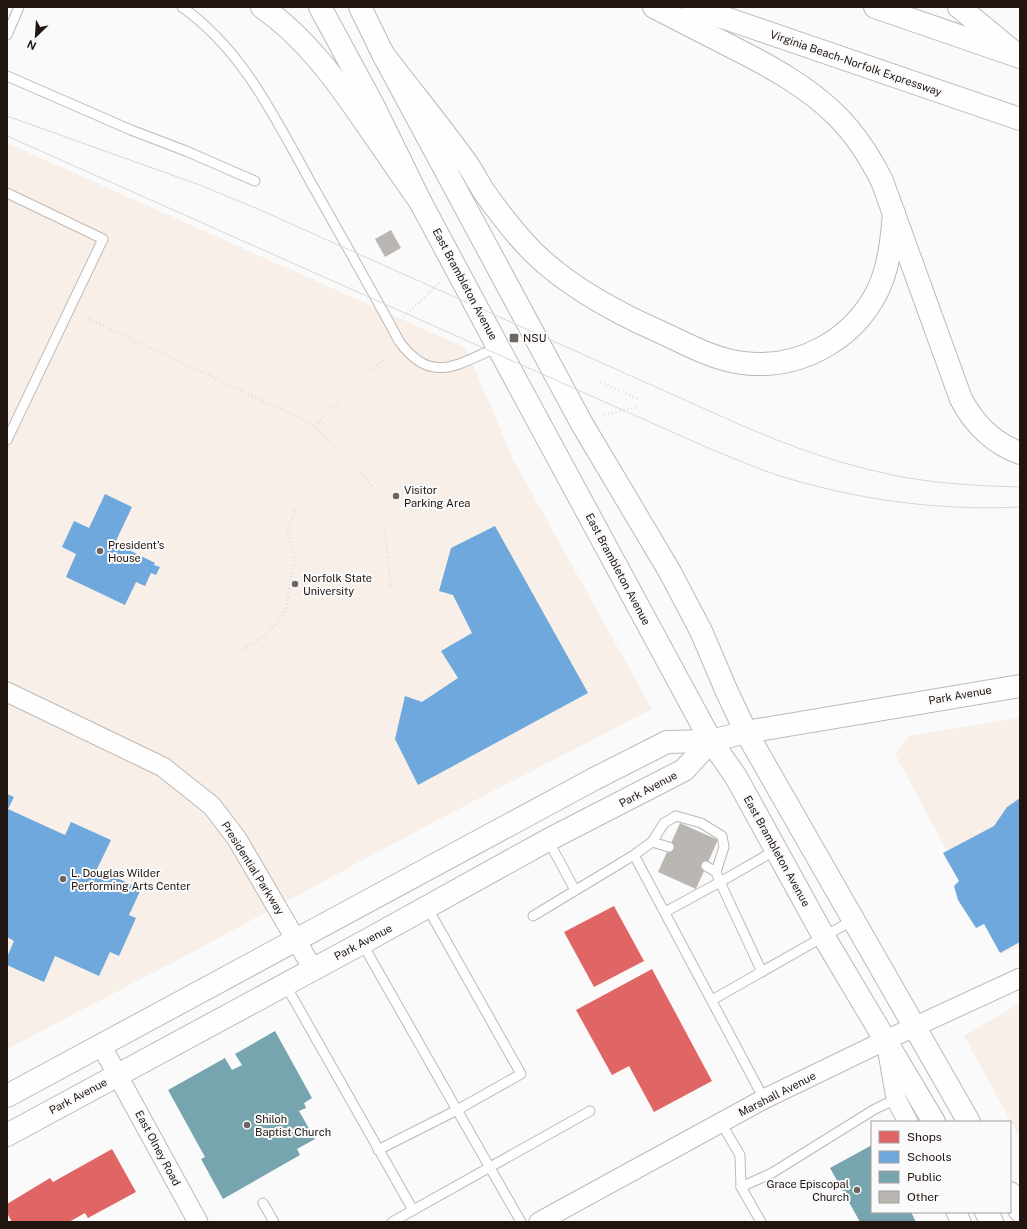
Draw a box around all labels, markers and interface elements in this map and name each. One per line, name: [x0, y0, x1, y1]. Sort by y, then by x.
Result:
north arrow: [16, 16, 56, 56]
street label: Virginia Beach-Norfolk Expressway: [769, 28, 943, 98]
text: N: [25, 38, 38, 52]
street label: East Brambleton Avenue: [430, 226, 500, 342]
marker: NSU: [508, 332, 520, 344]
place label: NSU: [523, 332, 546, 344]
place label: Visitor Parking Area: [404, 484, 470, 509]
marker: Visitor Parking Area: [391, 491, 401, 501]
street label: East Brambleton Avenue: [583, 511, 653, 627]
place label: President’s House: [108, 539, 165, 564]
marker: President’s House: [95, 546, 105, 556]
place label: Norfolk State University: [303, 572, 372, 597]
marker: Norfolk State University: [290, 579, 300, 589]
street label: Park Avenue: [927, 684, 993, 706]
street label: Park Avenue: [617, 769, 679, 809]
street label: East Brambleton Avenue: [741, 793, 813, 909]
street label: Presidential Parkway: [219, 819, 287, 917]
place label: L. Douglas Wilder Performing Arts Center: [71, 867, 191, 892]
marker: L. Douglas Wilder Performing Arts Center: [58, 874, 68, 884]
street label: Park Avenue: [332, 922, 394, 962]
street label: Marshall Avenue: [736, 1069, 818, 1119]
street label: Park Avenue: [47, 1076, 109, 1116]
street label: East Olney Road: [133, 1108, 183, 1188]
place label: Shiloh Baptist Church: [255, 1113, 331, 1138]
marker: Shiloh Baptist Church: [242, 1120, 252, 1130]
legend: [871, 1121, 1011, 1213]
text: Shops: [907, 1130, 942, 1144]
text: Schools: [907, 1150, 952, 1164]
text: Public: [907, 1170, 942, 1184]
place label: Grace Episcopal Church: [766, 1178, 849, 1203]
marker: Grace Episcopal Church: [852, 1185, 862, 1195]
text: Other: [907, 1190, 939, 1204]

